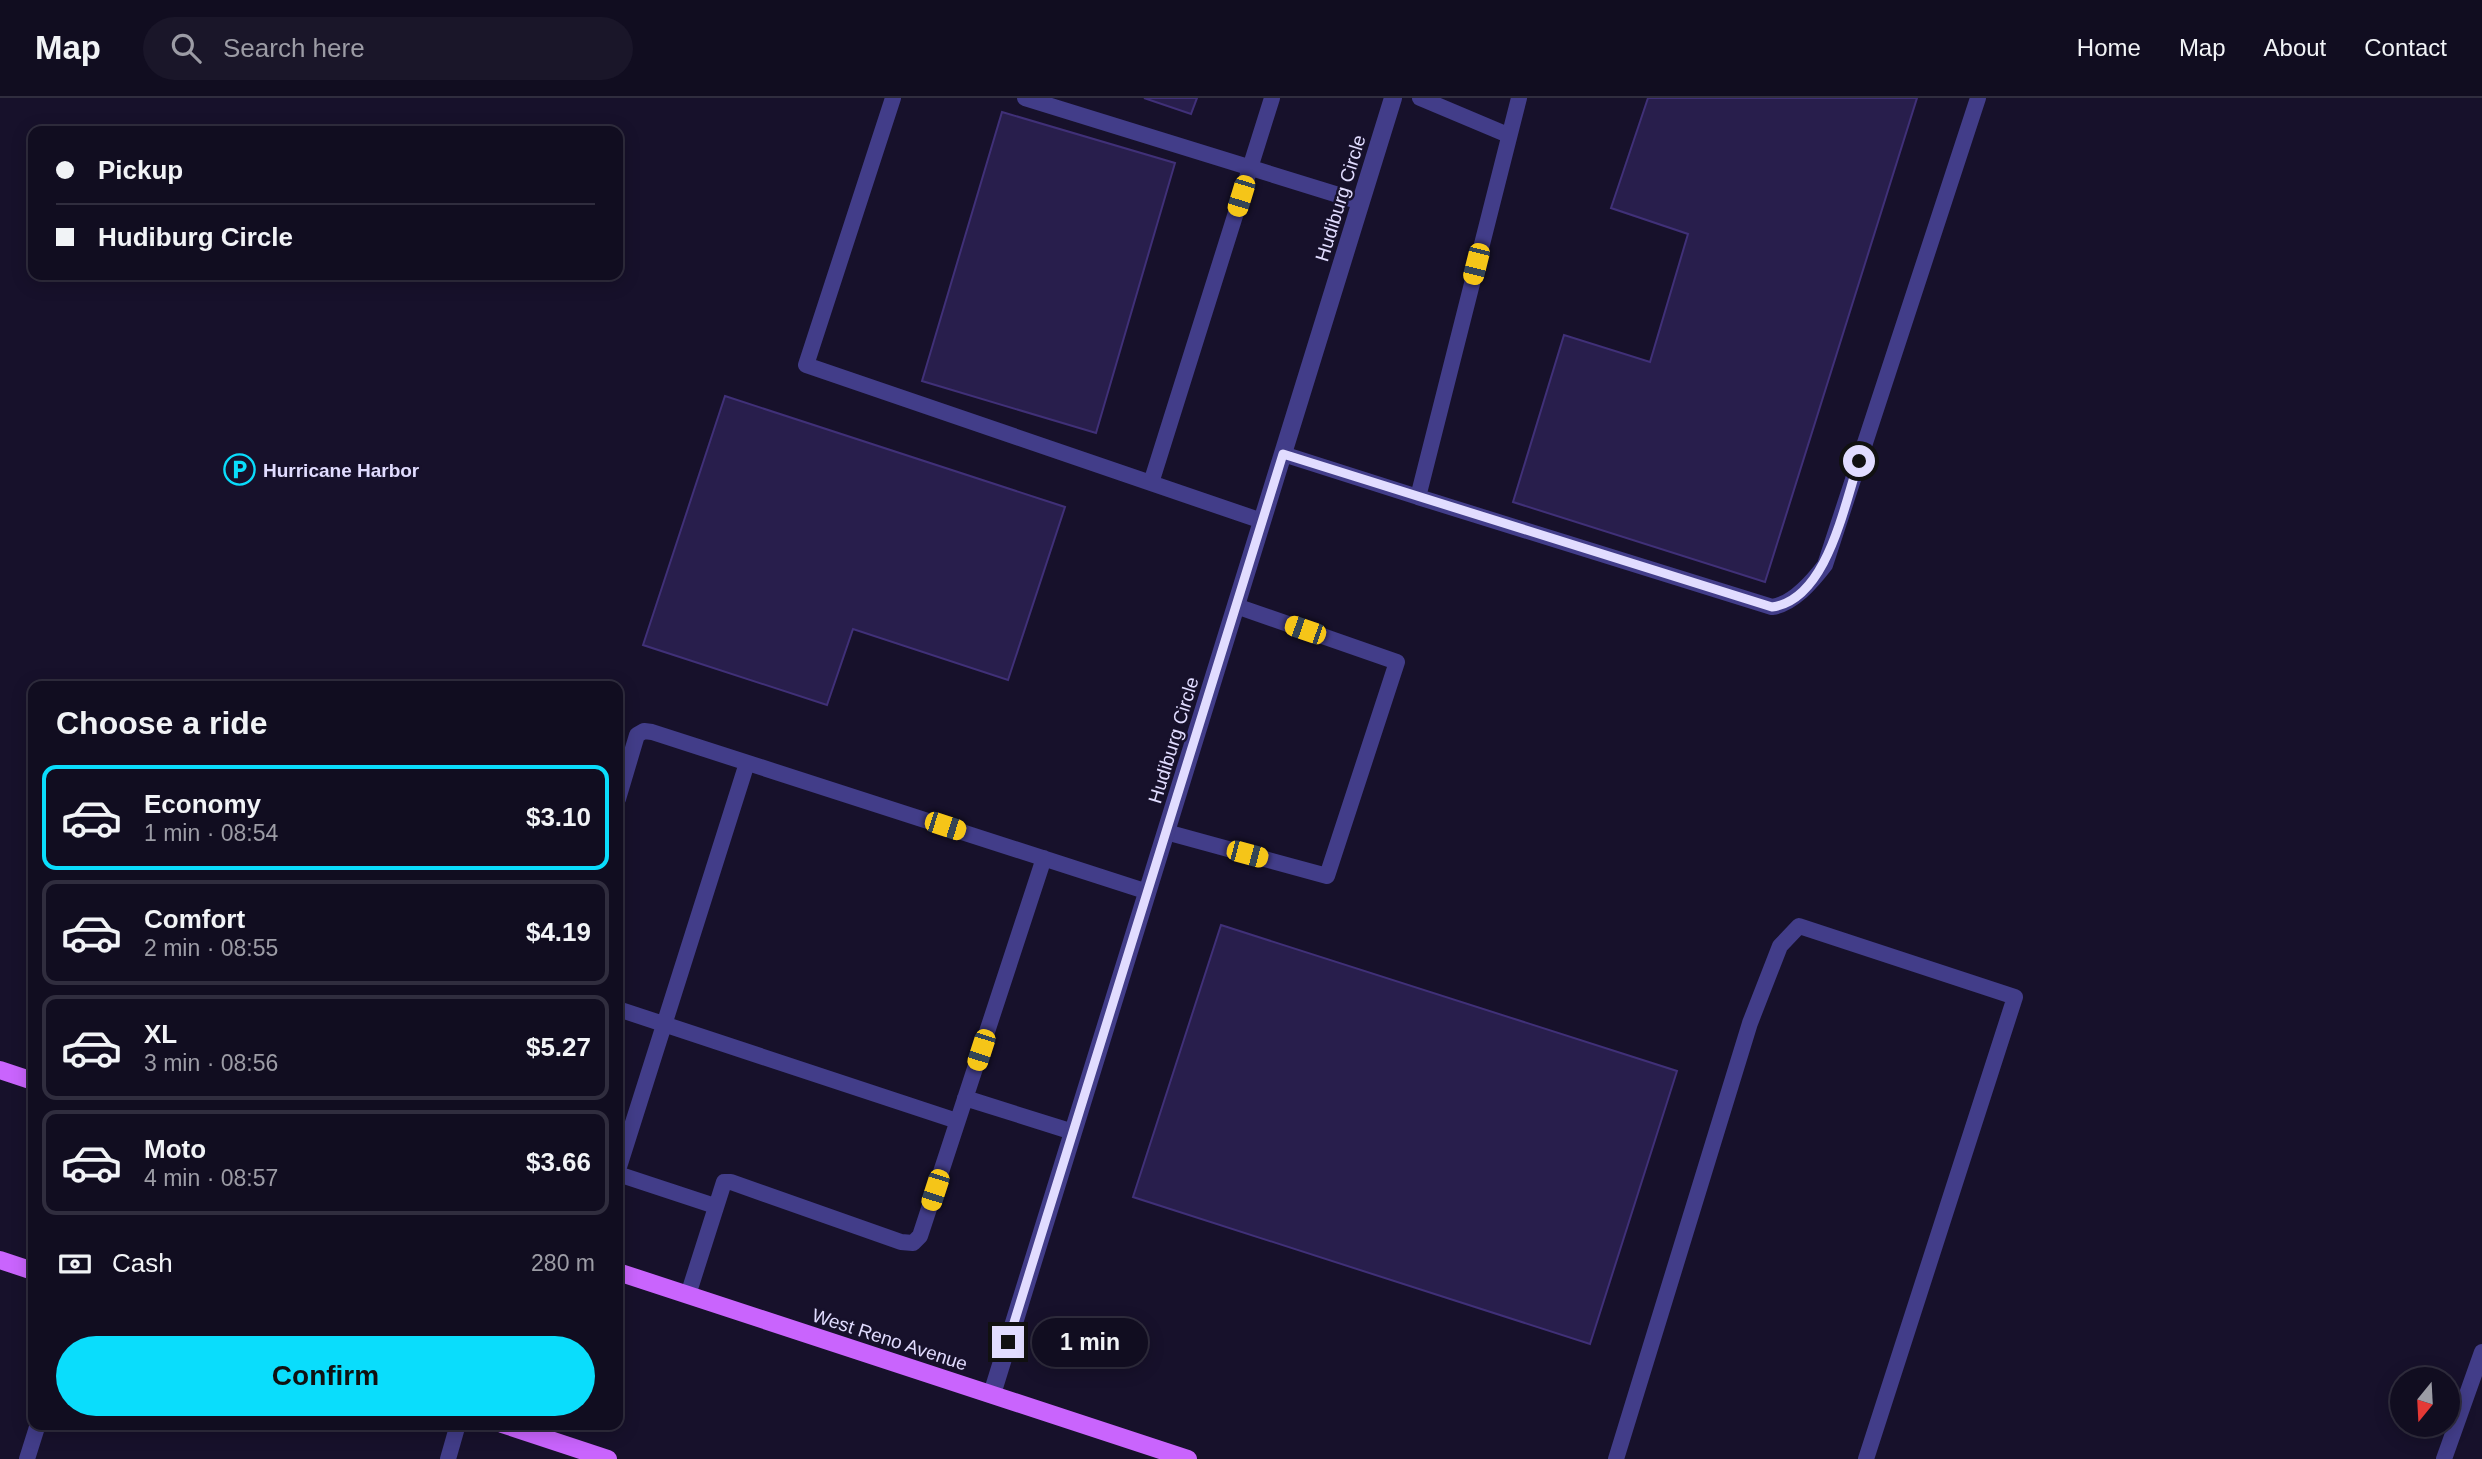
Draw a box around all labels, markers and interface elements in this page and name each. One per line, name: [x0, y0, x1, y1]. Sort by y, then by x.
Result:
search box: [143, 17, 633, 80]
text: Map: [35, 29, 101, 66]
icon: search: [167, 29, 205, 67]
text: Search here: [223, 33, 365, 63]
text: Home: [2077, 34, 2141, 61]
text: Map: [2179, 34, 2226, 61]
text: About: [2264, 34, 2326, 61]
text: Contact: [2364, 34, 2447, 61]
street label: Hudiburg Circle: [1311, 132, 1370, 264]
text: Pickup: [98, 155, 183, 185]
car: [1225, 173, 1258, 219]
text: Hudiburg Circle: [98, 222, 293, 252]
car: [1461, 241, 1492, 287]
route start: [1843, 445, 1875, 477]
parking icon: Hurricane Harbor: [223, 453, 257, 487]
place label: Hurricane Harbor: [263, 460, 420, 481]
car: [1282, 613, 1329, 647]
street label: Hudiburg Circle: [1144, 674, 1203, 806]
text: Choose a ride: [56, 705, 268, 741]
icon: car: [60, 786, 123, 849]
text: Economy: [144, 789, 261, 819]
text: $3.10: [526, 802, 591, 832]
car: [922, 810, 969, 842]
text: 1 min · 08:54: [144, 820, 278, 846]
car: [1224, 838, 1271, 870]
icon: car: [60, 901, 123, 964]
text: Comfort: [144, 904, 245, 934]
text: $4.19: [526, 917, 591, 947]
text: 2 min · 08:55: [144, 935, 278, 961]
icon: car: [60, 1016, 123, 1079]
text: XL: [144, 1019, 177, 1049]
car: [965, 1027, 998, 1073]
text: $5.27: [526, 1032, 591, 1062]
text: 3 min · 08:56: [144, 1050, 278, 1076]
icon: car: [60, 1131, 123, 1194]
text: Moto: [144, 1134, 206, 1164]
text: $3.66: [526, 1147, 591, 1177]
text: 4 min · 08:57: [144, 1165, 278, 1191]
car: [919, 1167, 952, 1213]
icon: cash: [56, 1245, 94, 1283]
text: Cash: [112, 1248, 173, 1278]
text: 280 m: [531, 1250, 595, 1276]
street label: West Reno Avenue: [810, 1304, 970, 1374]
callout: 1 min: [1032, 1318, 1148, 1366]
route end: [992, 1326, 1024, 1358]
text: 1 min: [1060, 1329, 1120, 1355]
button: Confirm: [56, 1336, 595, 1416]
north arrow: [2390, 1367, 2460, 1437]
map controls: [2390, 1367, 2460, 1437]

